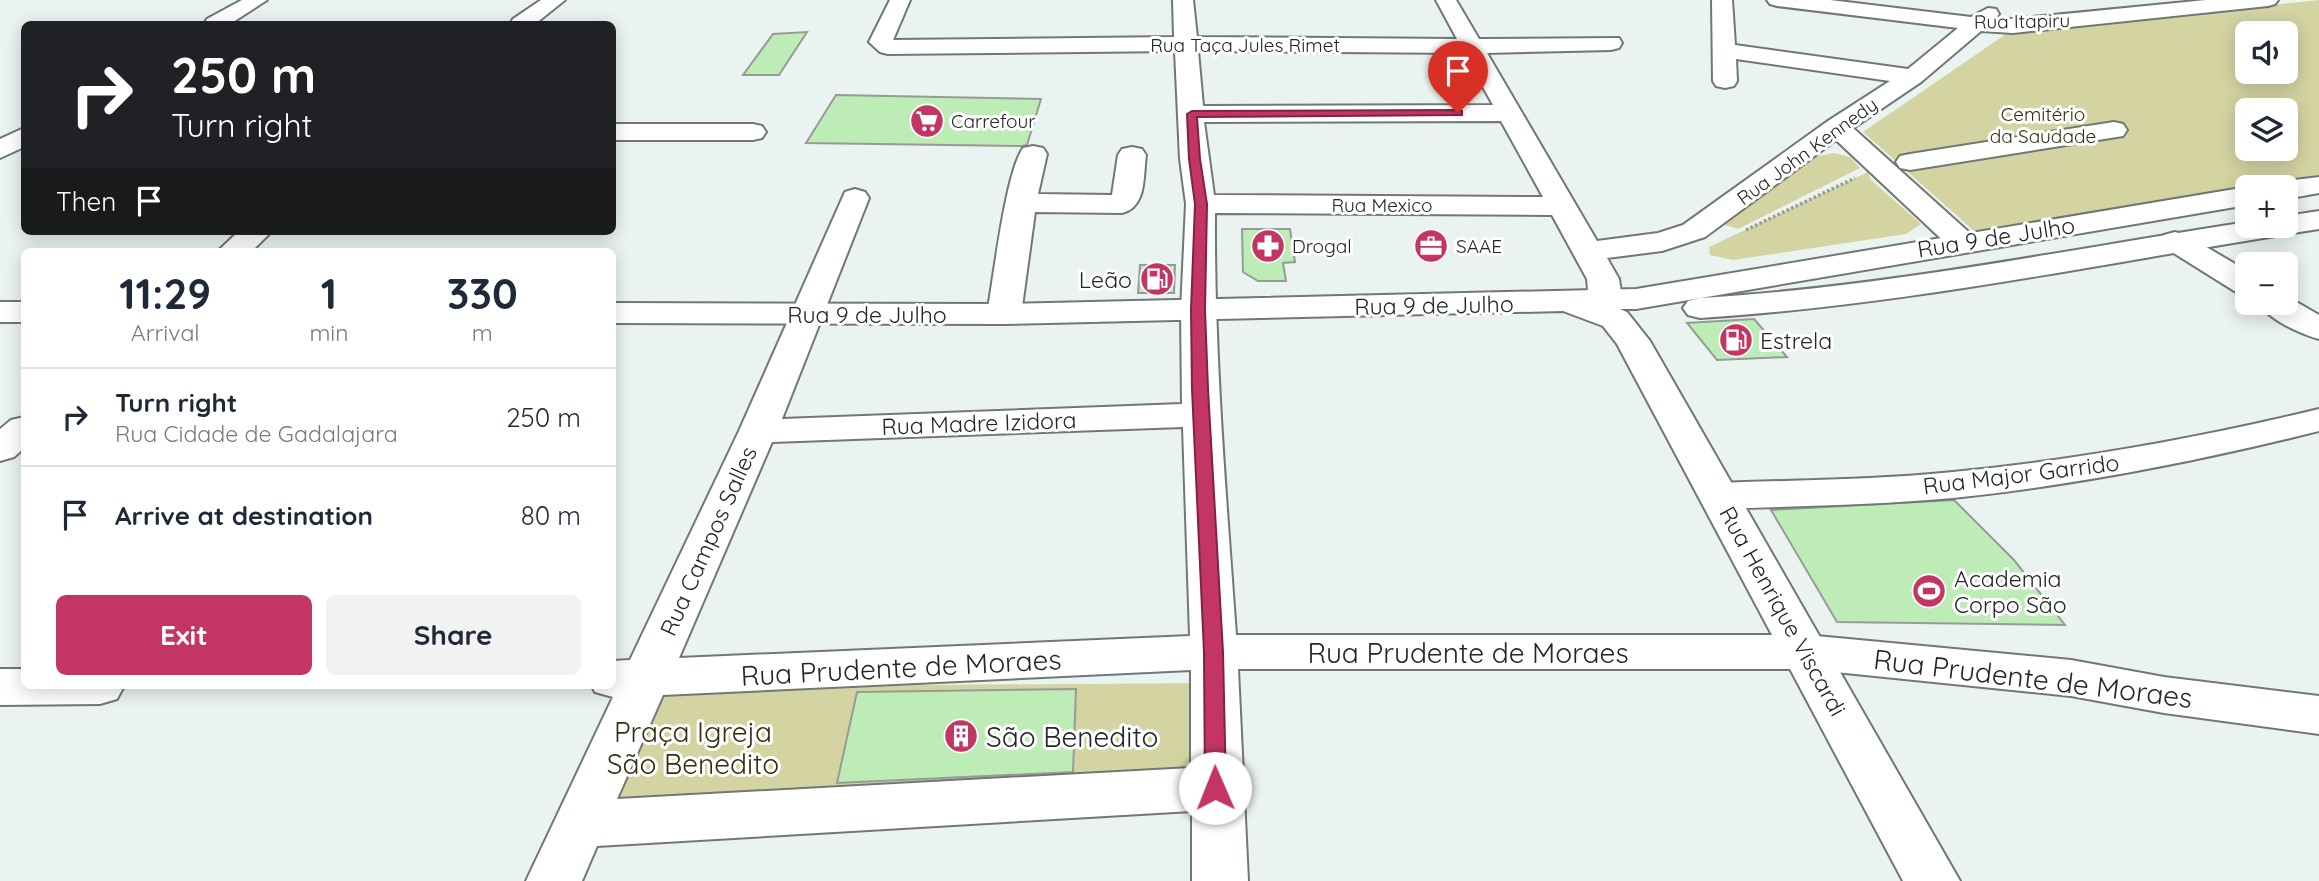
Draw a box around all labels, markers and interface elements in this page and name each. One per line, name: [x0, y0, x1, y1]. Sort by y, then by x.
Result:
street label: Rua Itapiru: [1974, 8, 2070, 34]
map controls: [2235, 21, 2298, 315]
button: sound: [2235, 21, 2298, 84]
street label: Rua Taça Jules Rimet: [1150, 33, 1340, 57]
pin: [1428, 41, 1488, 113]
text: 250 m: [171, 44, 316, 105]
icon: right: [56, 49, 147, 140]
icon: arrive: [1439, 52, 1477, 90]
street label: Rua John Kennedy: [1732, 92, 1882, 210]
button: layers: [2235, 98, 2298, 161]
supermarket icon: Carrefour: [908, 102, 946, 140]
park label: Cemitério da Saudade: [1990, 102, 2096, 148]
text: Turn right: [171, 105, 312, 145]
place label: Carrefour: [951, 109, 1036, 133]
button: +: [2235, 175, 2298, 238]
icon: arrive: [130, 182, 168, 220]
text: Then: [56, 185, 116, 218]
street label: Rua Mexico: [1332, 193, 1432, 217]
street label: Rua 9 de Julho: [1915, 210, 2077, 264]
pharmacy icon: Drogal: [1249, 227, 1287, 265]
office icon: SAAE: [1412, 227, 1450, 265]
place label: Drogal: [1292, 234, 1352, 258]
place label: SAAE: [1456, 234, 1502, 258]
button: −: [2235, 252, 2298, 315]
fuel station icon: Leão: [1138, 260, 1176, 298]
place label: Leão: [1079, 265, 1132, 294]
text: 11:29: [119, 267, 211, 320]
text: 1: [321, 267, 337, 320]
text: 330: [447, 267, 518, 320]
street label: Rua 9 de Julho: [1354, 289, 1514, 321]
street label: Rua 9 de Julho: [787, 300, 947, 329]
text: Arrival: [131, 318, 200, 347]
text: min: [309, 318, 349, 347]
text: m: [472, 318, 493, 347]
fuel station icon: Estrela: [1717, 321, 1755, 359]
place label: Estrela: [1760, 326, 1832, 355]
text: Turn right: [115, 386, 237, 419]
icon: right: [56, 398, 94, 436]
text: 250 m: [506, 401, 581, 434]
street label: Rua Madre Izidora: [881, 405, 1077, 441]
text: Rua Cidade de Gadalajara: [115, 419, 398, 448]
street label: Rua Campos Salles: [653, 442, 763, 640]
street label: Rua Major Garrido: [1921, 448, 2121, 500]
icon: arrive: [56, 496, 94, 534]
text: Arrive at destination: [115, 499, 373, 532]
text: 80 m: [521, 499, 581, 532]
street label: Rua Henrique Viscardi: [1713, 501, 1853, 721]
place label: Academia Corpo São: [1954, 564, 2067, 619]
sports icon: Academia Corpo São: [1910, 572, 1948, 610]
button: Exit: [56, 595, 312, 675]
button: Share: [326, 595, 581, 675]
street label: Rua Prudente de Moraes: [1307, 635, 1629, 670]
street label: Rua Prudente de Moraes: [740, 641, 1062, 693]
street label: Rua Prudente de Moraes: [1872, 641, 2194, 715]
park label: Praça Igreja São Benedito: [607, 714, 779, 781]
building icon: São Benedito: [942, 717, 980, 755]
place label: São Benedito: [986, 719, 1159, 754]
position arrow: [1178, 751, 1252, 825]

